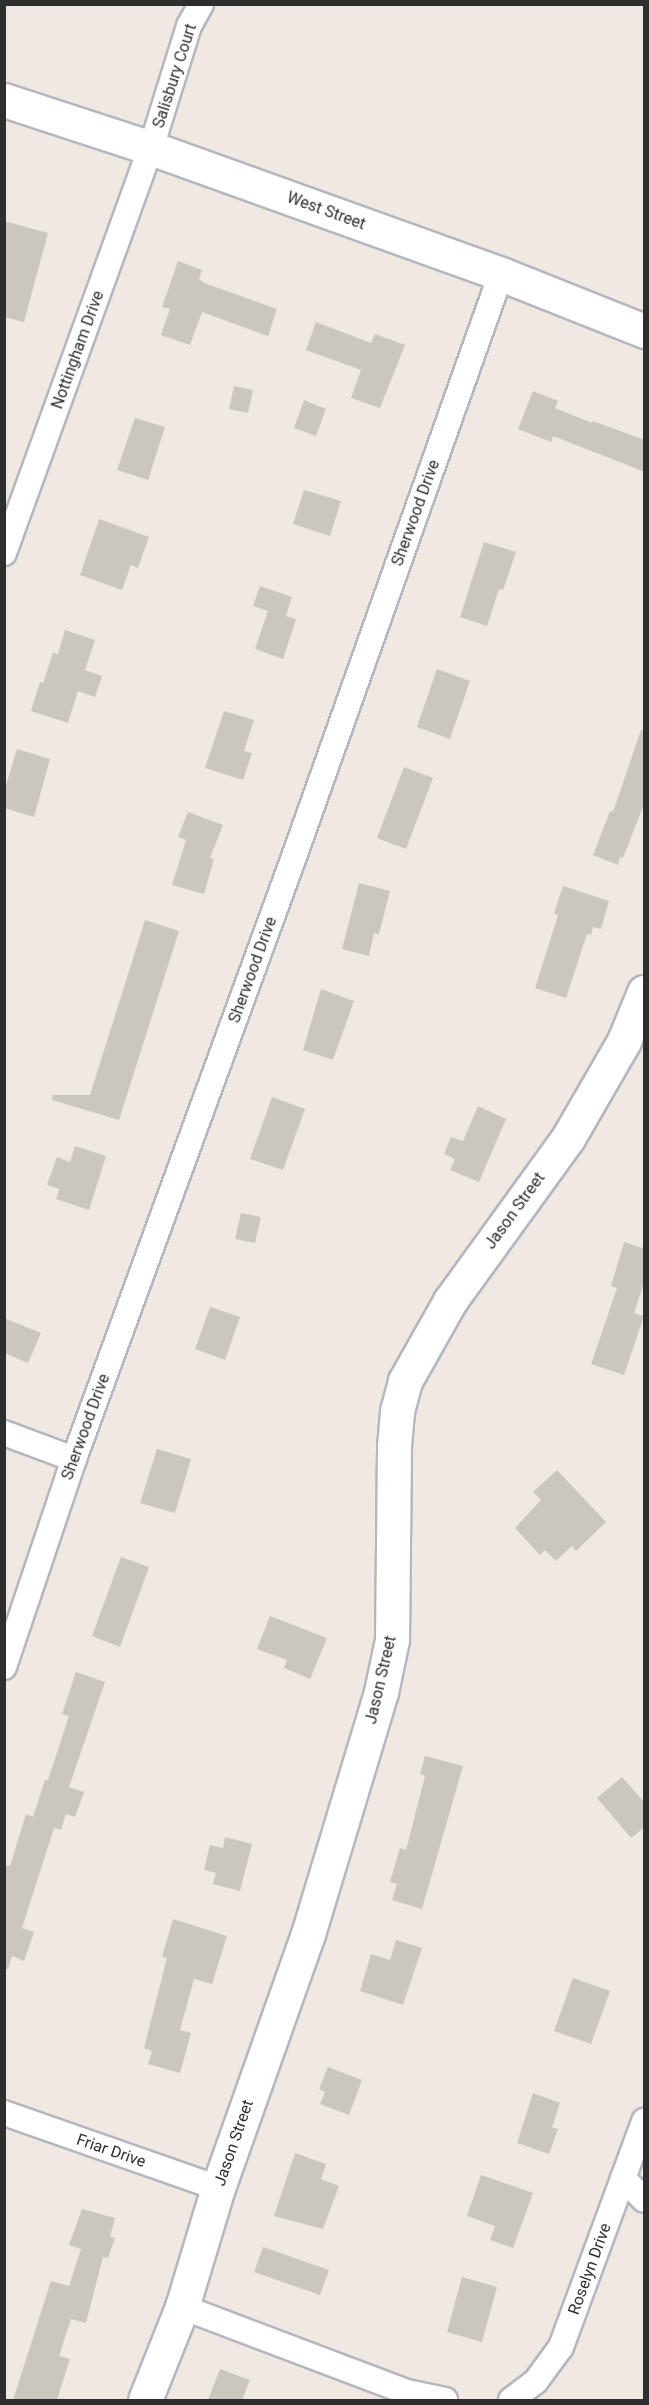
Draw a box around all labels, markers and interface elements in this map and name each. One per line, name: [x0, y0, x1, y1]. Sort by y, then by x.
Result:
street label: Salisbury Court: [149, 21, 201, 131]
street label: West Street: [284, 188, 368, 234]
street label: Nottingham Drive: [48, 288, 108, 412]
street label: Sherwood Drive: [388, 457, 444, 569]
street label: Sherwood Drive: [225, 914, 281, 1026]
street label: Jason Street: [481, 1169, 549, 1253]
street label: Sherwood Drive: [58, 1371, 114, 1483]
street label: Jason Street: [362, 1634, 400, 1726]
street label: Jason Street: [210, 2097, 258, 2189]
street label: Friar Drive: [74, 2130, 148, 2172]
street label: Roselyn Drive: [565, 2221, 615, 2317]

